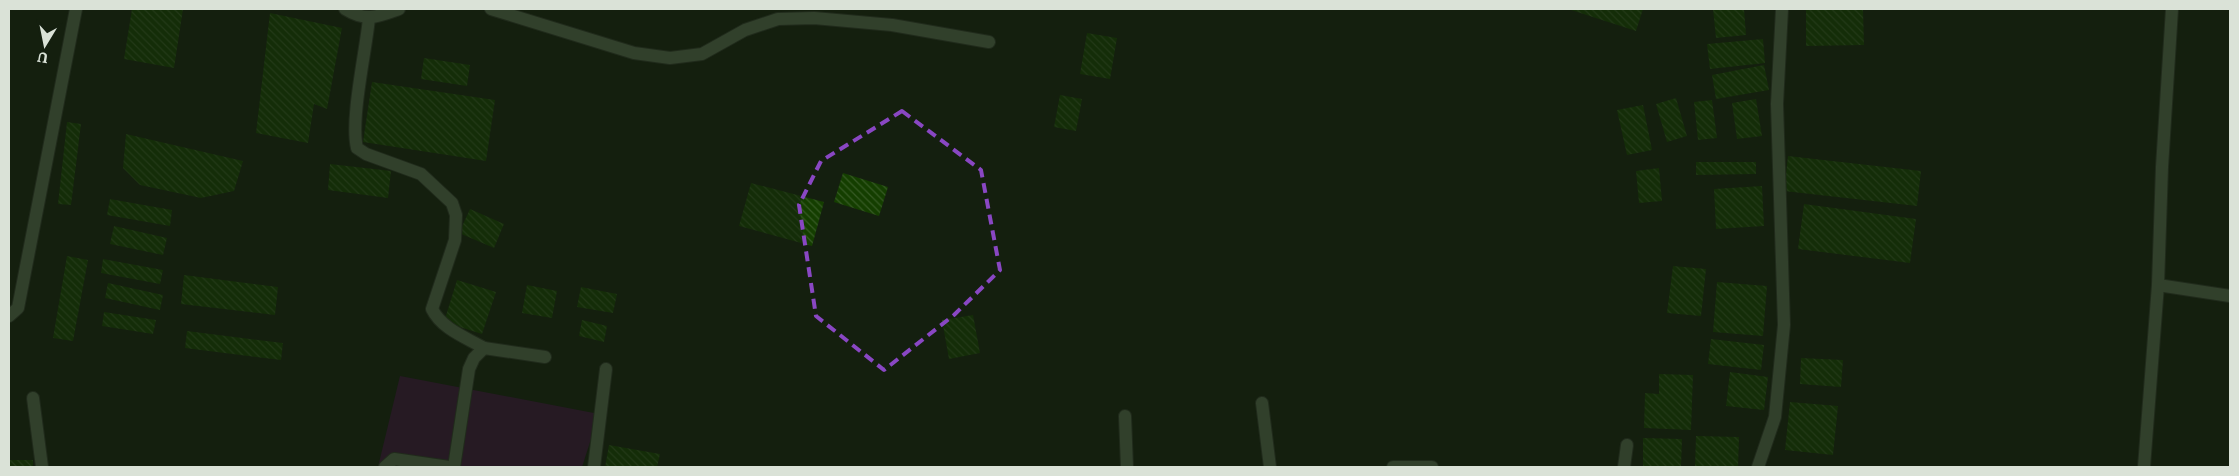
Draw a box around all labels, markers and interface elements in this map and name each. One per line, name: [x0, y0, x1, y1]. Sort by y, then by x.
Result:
north arrow: [20, 20, 70, 70]
text: U: [35, 48, 50, 70]

